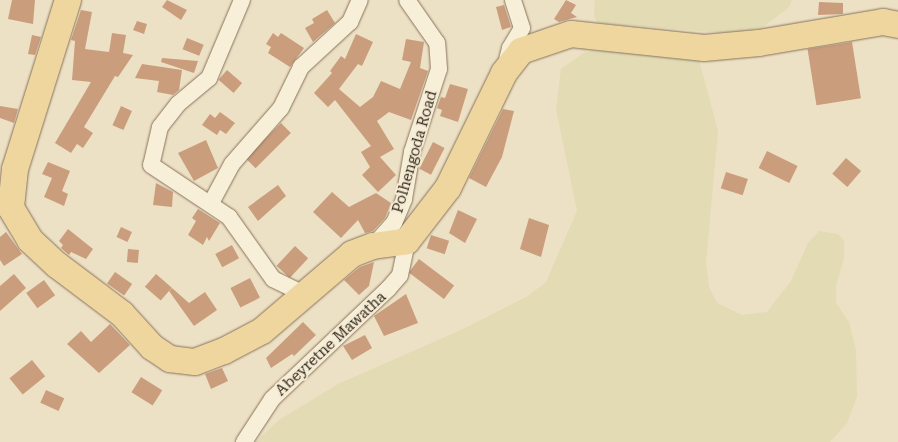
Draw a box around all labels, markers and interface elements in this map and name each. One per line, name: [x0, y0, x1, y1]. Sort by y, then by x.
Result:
street label: Polhengoda Road: [389, 89, 441, 215]
street label: Abeyretne Mawatha: [272, 288, 390, 400]

